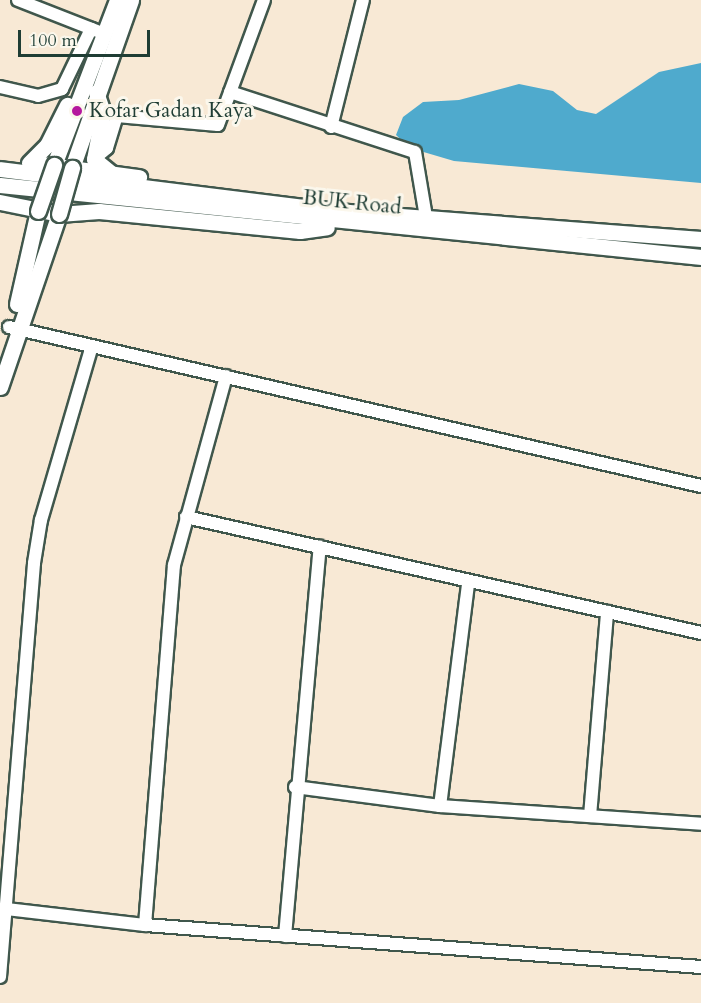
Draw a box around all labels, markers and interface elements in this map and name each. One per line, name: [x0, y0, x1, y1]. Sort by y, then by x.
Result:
scale bar: [21, 18, 153, 56]
text: 100 m: [29, 28, 77, 53]
place label: Kofar Gadan Kaya: [89, 98, 253, 124]
marker: Kofar Gadan Kaya: [70, 104, 84, 118]
street label: BUK Road: [302, 185, 402, 221]

